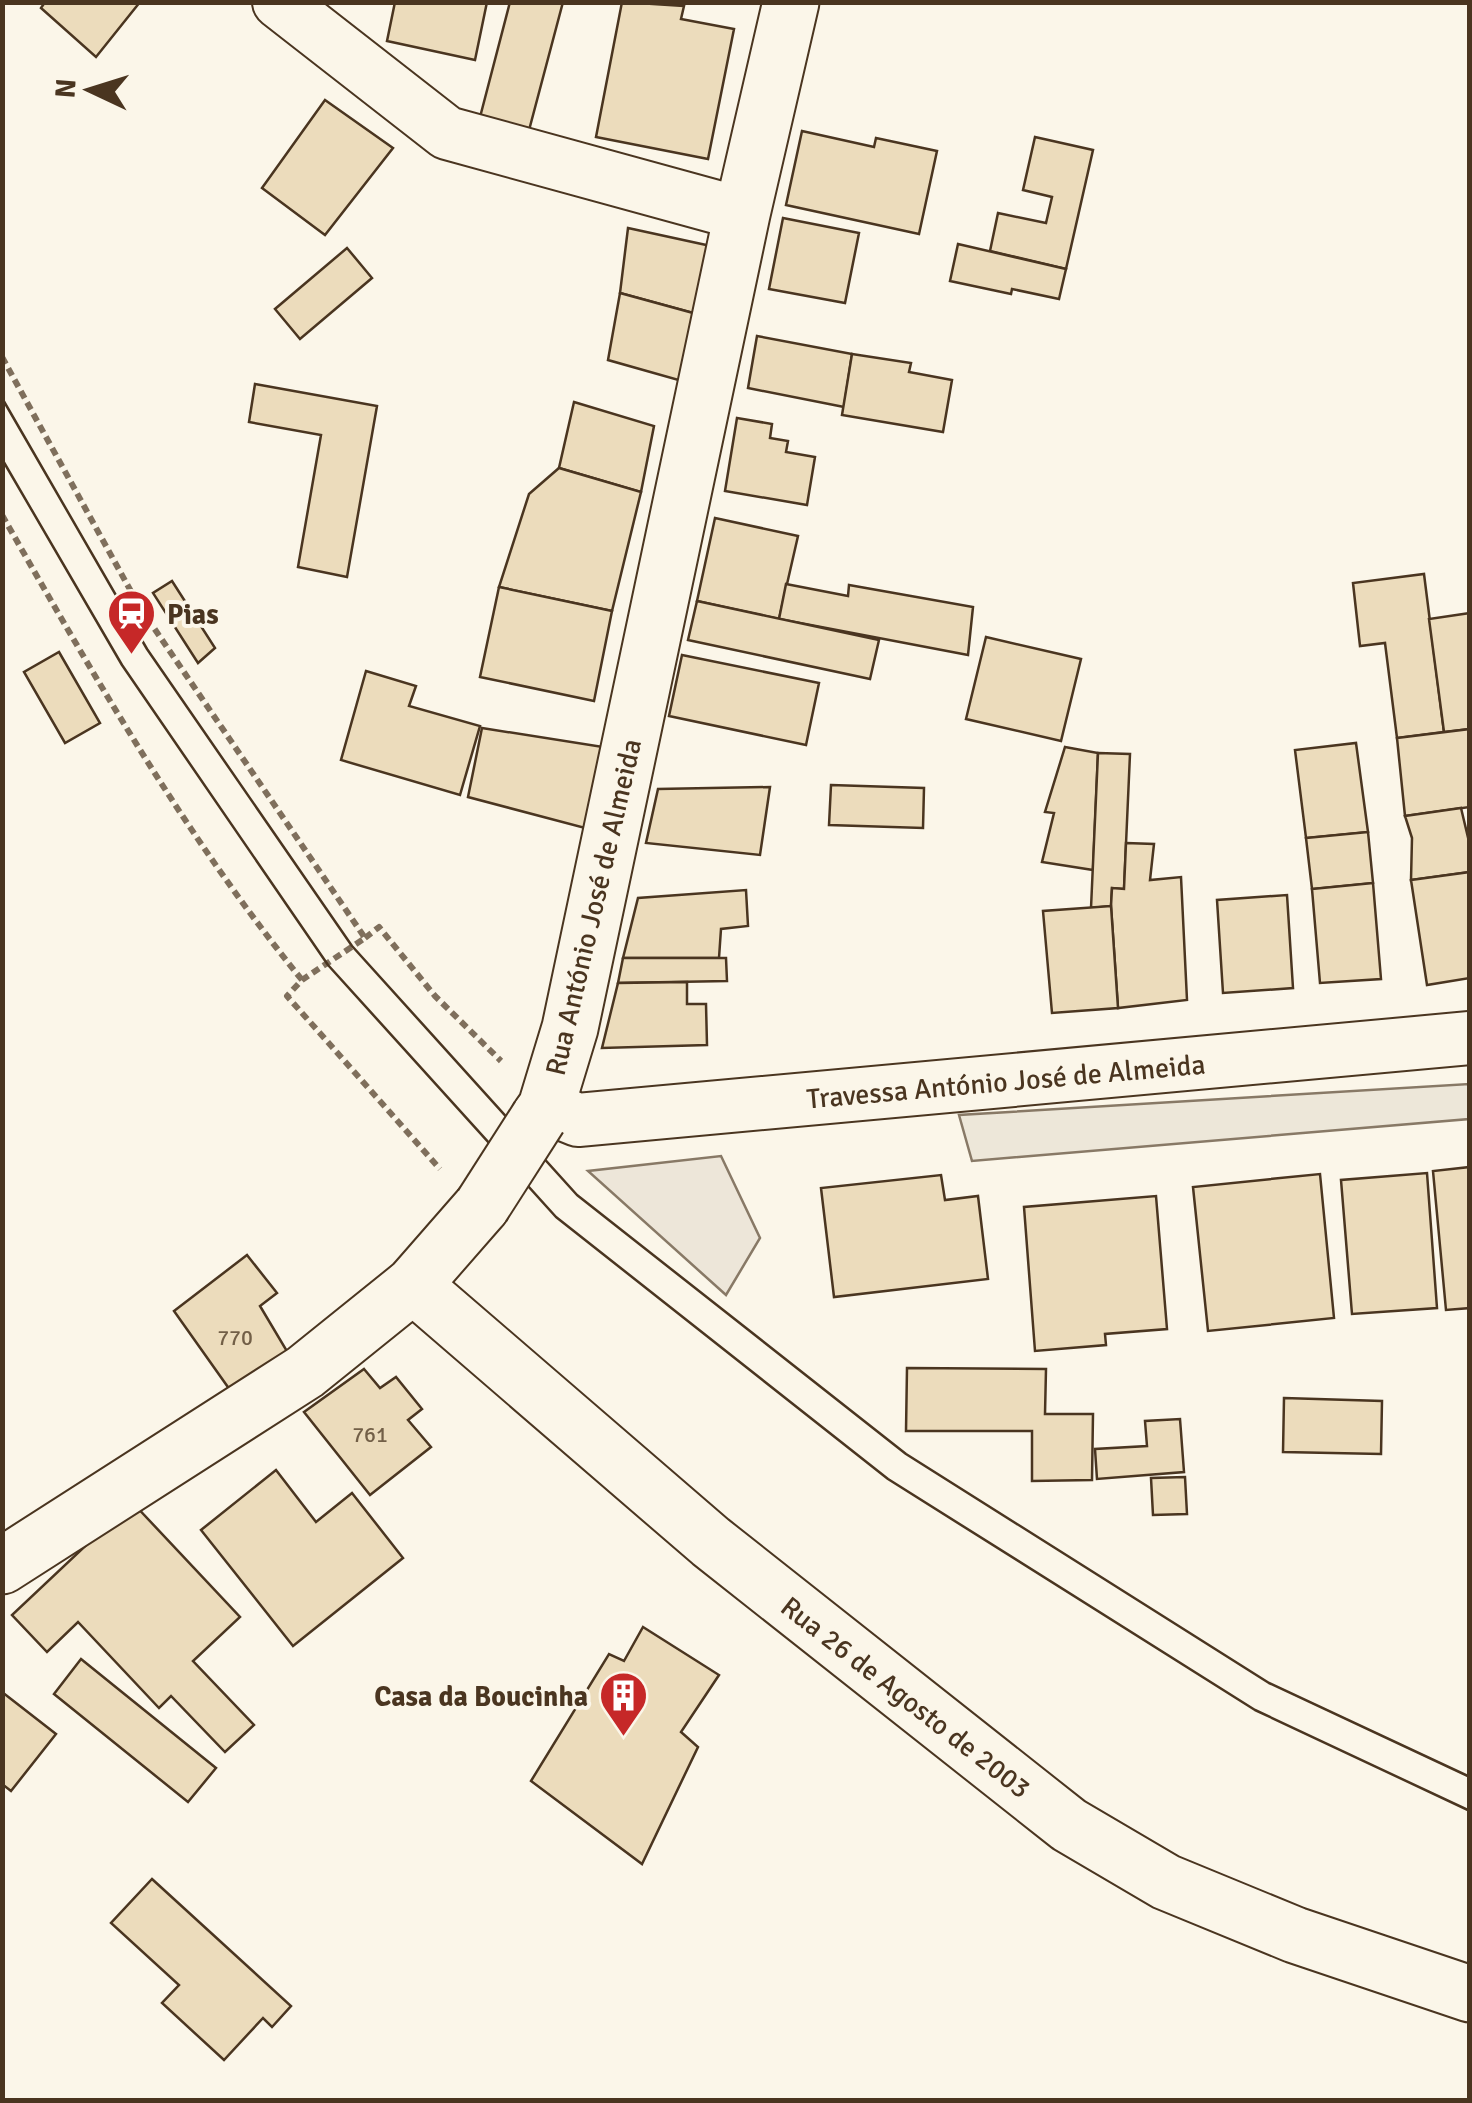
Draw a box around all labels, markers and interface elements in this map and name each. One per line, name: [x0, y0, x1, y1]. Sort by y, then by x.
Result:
north arrow: [40, 40, 140, 140]
text: N: [48, 77, 84, 99]
station icon: Pias: [106, 588, 158, 656]
place label: Pias: [167, 598, 219, 632]
street label: Rua António José de Almeida: [539, 736, 649, 1079]
street label: Travessa António José de Almeida: [805, 1048, 1207, 1116]
house number: 770: [217, 1324, 253, 1351]
house number: 761: [352, 1421, 388, 1448]
street label: Rua 26 de Agosto de 2003: [774, 1590, 1037, 1806]
building icon: Casa da Boucinha: [597, 1670, 649, 1738]
place label: Casa da Boucinha: [374, 1680, 588, 1714]

